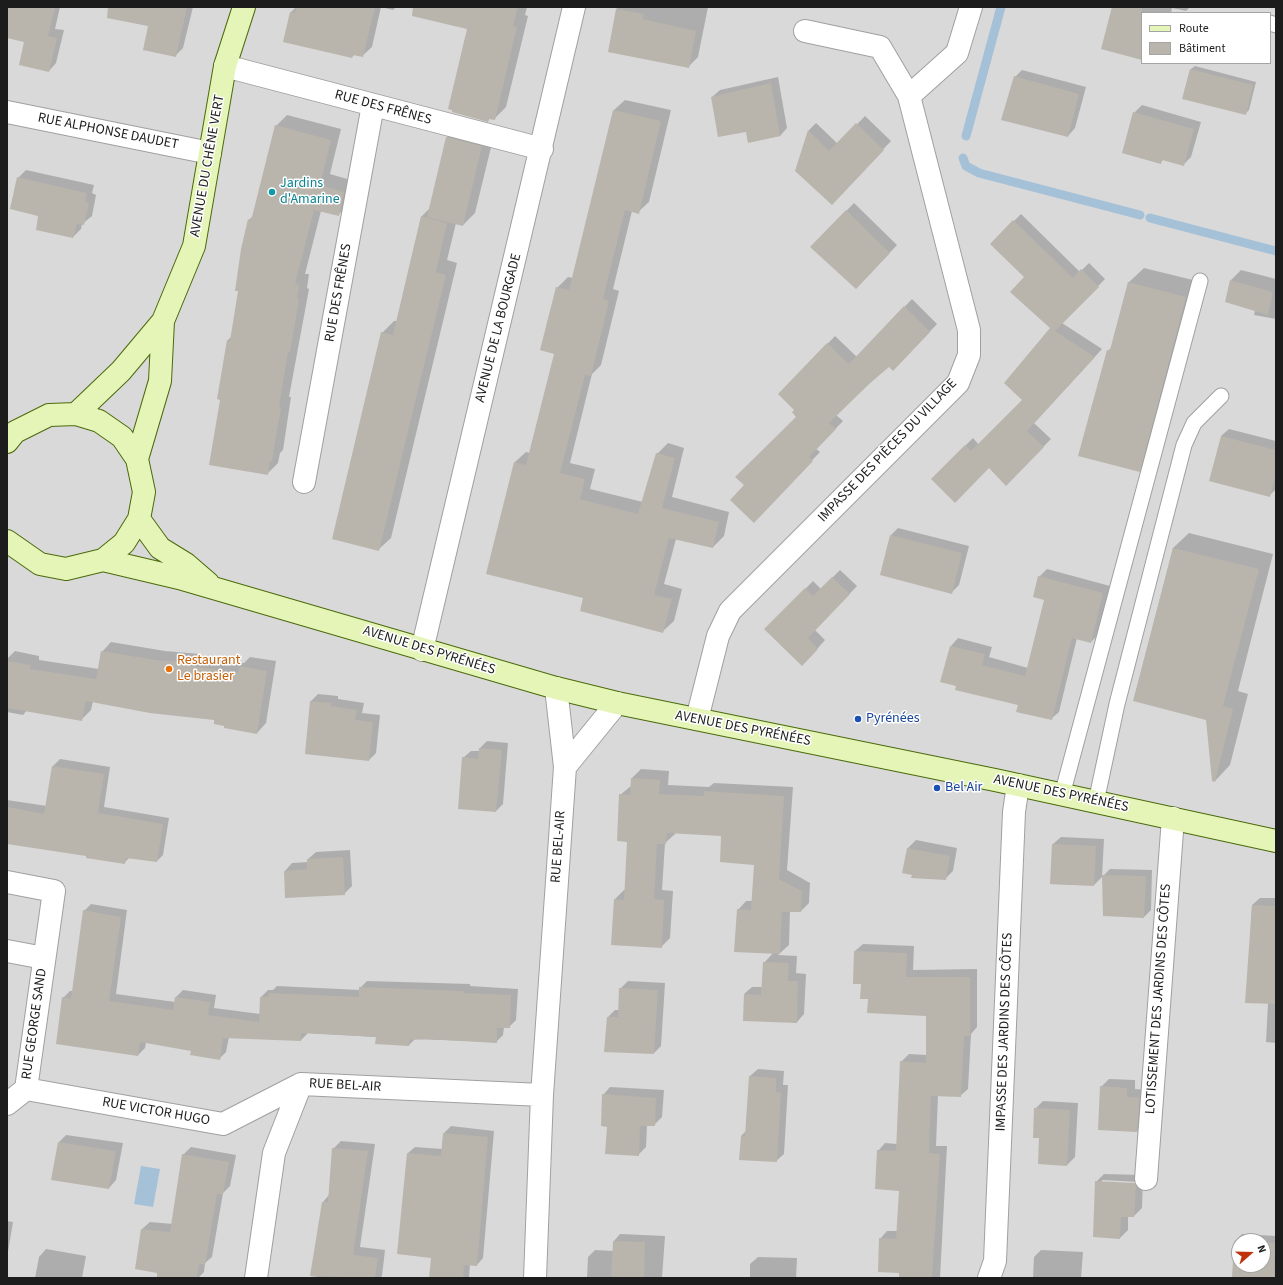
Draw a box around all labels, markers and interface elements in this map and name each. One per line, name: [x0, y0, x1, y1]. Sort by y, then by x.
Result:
legend: [1141, 12, 1271, 64]
text: Route: [1179, 20, 1209, 37]
text: Bâtiment: [1179, 40, 1225, 57]
street label: RUE DES FRÊNES: [333, 87, 433, 129]
street label: AVENUE DU CHÊNE VERT: [187, 93, 229, 239]
street label: RUE ALPHONSE DAUDET: [36, 110, 180, 154]
place label: Jardins d'Amarine: [280, 176, 340, 208]
marker: Jardins d'Amarine: [267, 187, 277, 197]
street label: RUE DES FRÊNES: [322, 242, 356, 344]
street label: AVENUE DE LA BOURGADE: [472, 252, 526, 404]
street label: IMPASSE DES PIÈCES DU VILLAGE: [815, 376, 961, 526]
street label: AVENUE DES PYRÉNÉES: [361, 623, 497, 679]
place label: Restaurant Le brasier: [177, 653, 240, 686]
marker: Restaurant Le brasier: [164, 664, 174, 674]
street label: AVENUE DES PYRÉNÉES: [674, 708, 812, 750]
place label: Pyrénées: [866, 711, 920, 727]
marker: Pyrénées: [853, 714, 863, 724]
street label: AVENUE DES PYRÉNÉES: [992, 771, 1130, 817]
place label: Bel Air: [945, 780, 982, 796]
marker: Bel Air: [932, 783, 942, 793]
street label: RUE BEL-AIR: [548, 810, 570, 884]
street label: LOTISSEMENT DES JARDINS DES CÔTES: [1143, 883, 1175, 1115]
street label: IMPASSE DES JARDINS DES CÔTES: [993, 932, 1017, 1132]
street label: RUE GEORGE SAND: [19, 967, 51, 1081]
street label: RUE BEL-AIR: [308, 1076, 382, 1096]
street label: RUE VICTOR HUGO: [101, 1094, 211, 1130]
north arrow: [1231, 1233, 1271, 1273]
text: N: [1254, 1243, 1270, 1255]

